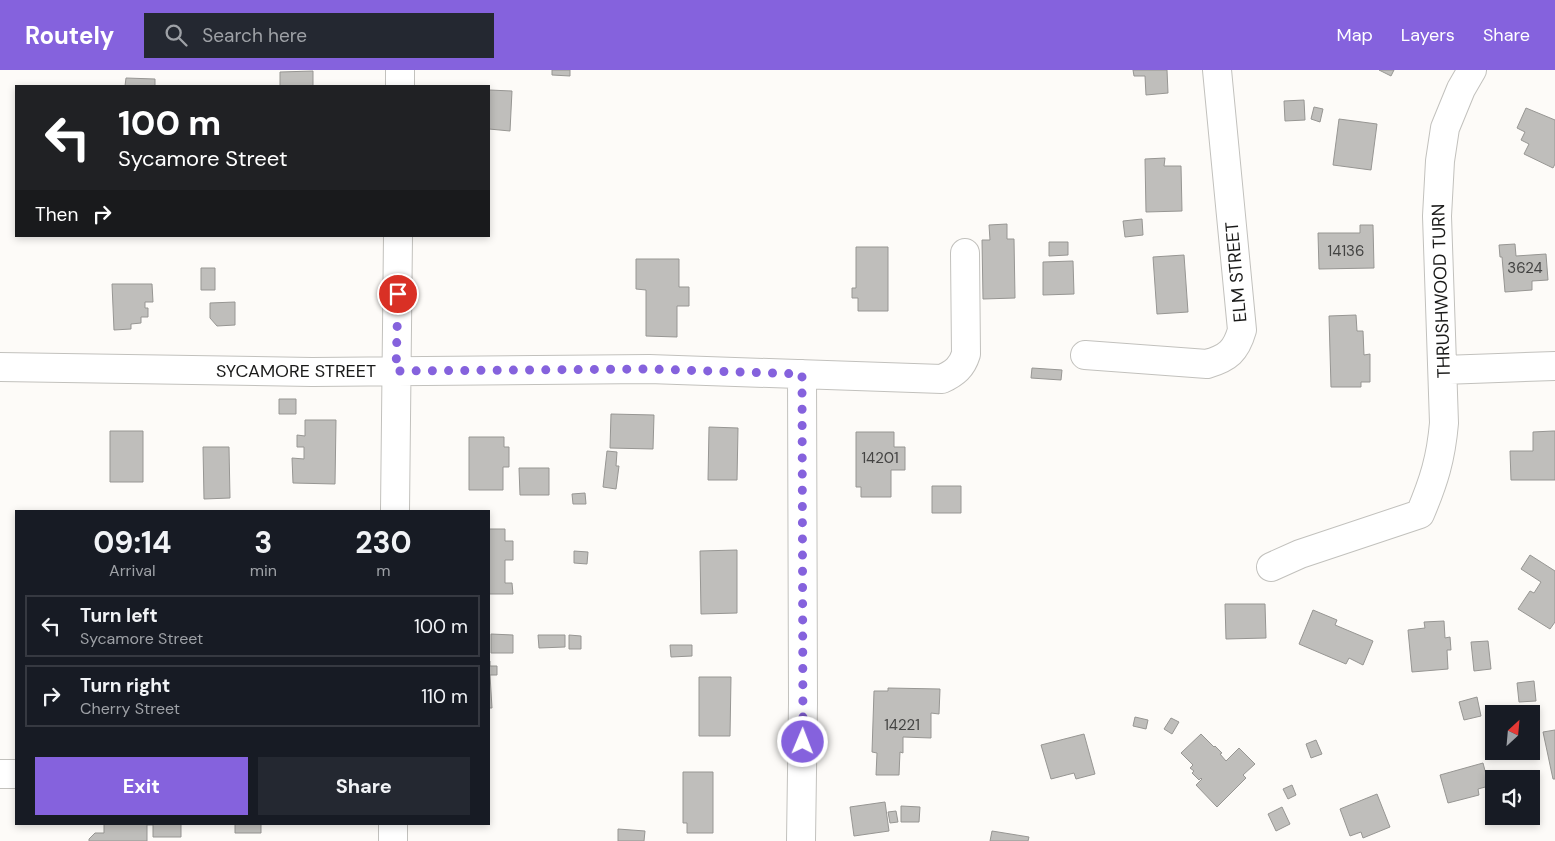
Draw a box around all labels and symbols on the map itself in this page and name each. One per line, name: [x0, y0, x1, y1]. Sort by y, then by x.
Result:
street label: THRUSHWOOD TURN: [1426, 203, 1456, 379]
street label: ELM STREET: [1220, 221, 1252, 323]
house number: 14136: [1328, 241, 1364, 261]
house number: 3624: [1507, 258, 1543, 278]
pin: [377, 273, 419, 315]
street label: SYCAMORE STREET: [216, 359, 376, 383]
house number: 14201: [861, 448, 899, 468]
north arrow: [1485, 705, 1540, 760]
position arrow: [776, 715, 828, 767]
house number: 14221: [884, 715, 920, 735]

